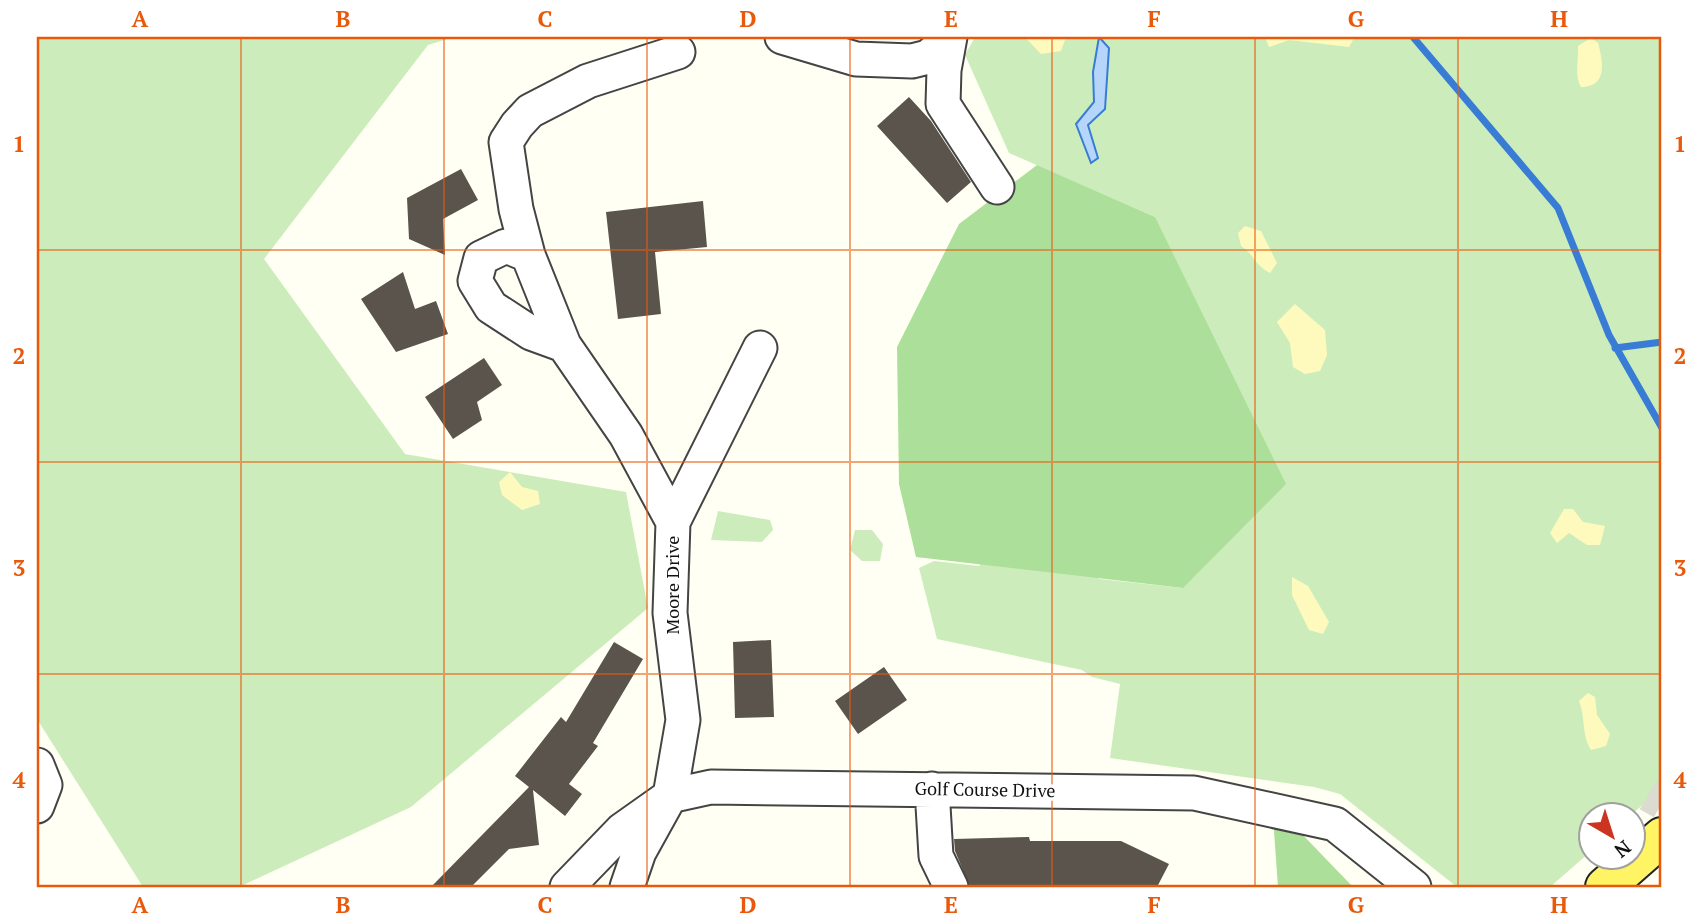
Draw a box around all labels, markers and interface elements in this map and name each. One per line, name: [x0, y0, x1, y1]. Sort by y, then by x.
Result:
text: A: [132, 3, 149, 34]
text: B: [336, 3, 351, 34]
text: C: [538, 3, 553, 34]
text: D: [740, 3, 757, 34]
text: E: [944, 3, 958, 34]
text: F: [1147, 3, 1161, 34]
text: G: [1348, 3, 1365, 34]
text: H: [1550, 3, 1568, 34]
text: 1: [13, 128, 26, 159]
text: 1: [1674, 128, 1687, 159]
text: 2: [13, 340, 26, 371]
text: 2: [1674, 340, 1687, 371]
street label: Moore Drive: [660, 536, 684, 634]
text: 3: [13, 552, 26, 583]
text: 3: [1674, 552, 1687, 583]
text: 4: [13, 764, 26, 795]
text: 4: [1674, 764, 1687, 795]
street label: Golf Course Drive: [914, 776, 1056, 802]
north arrow: [1576, 802, 1646, 872]
text: N: [1609, 835, 1636, 864]
text: A: [132, 889, 149, 920]
text: B: [336, 889, 351, 920]
text: C: [538, 889, 553, 920]
text: D: [740, 889, 757, 920]
text: E: [944, 889, 958, 920]
text: F: [1147, 889, 1161, 920]
text: G: [1348, 889, 1365, 920]
text: H: [1550, 889, 1568, 920]

